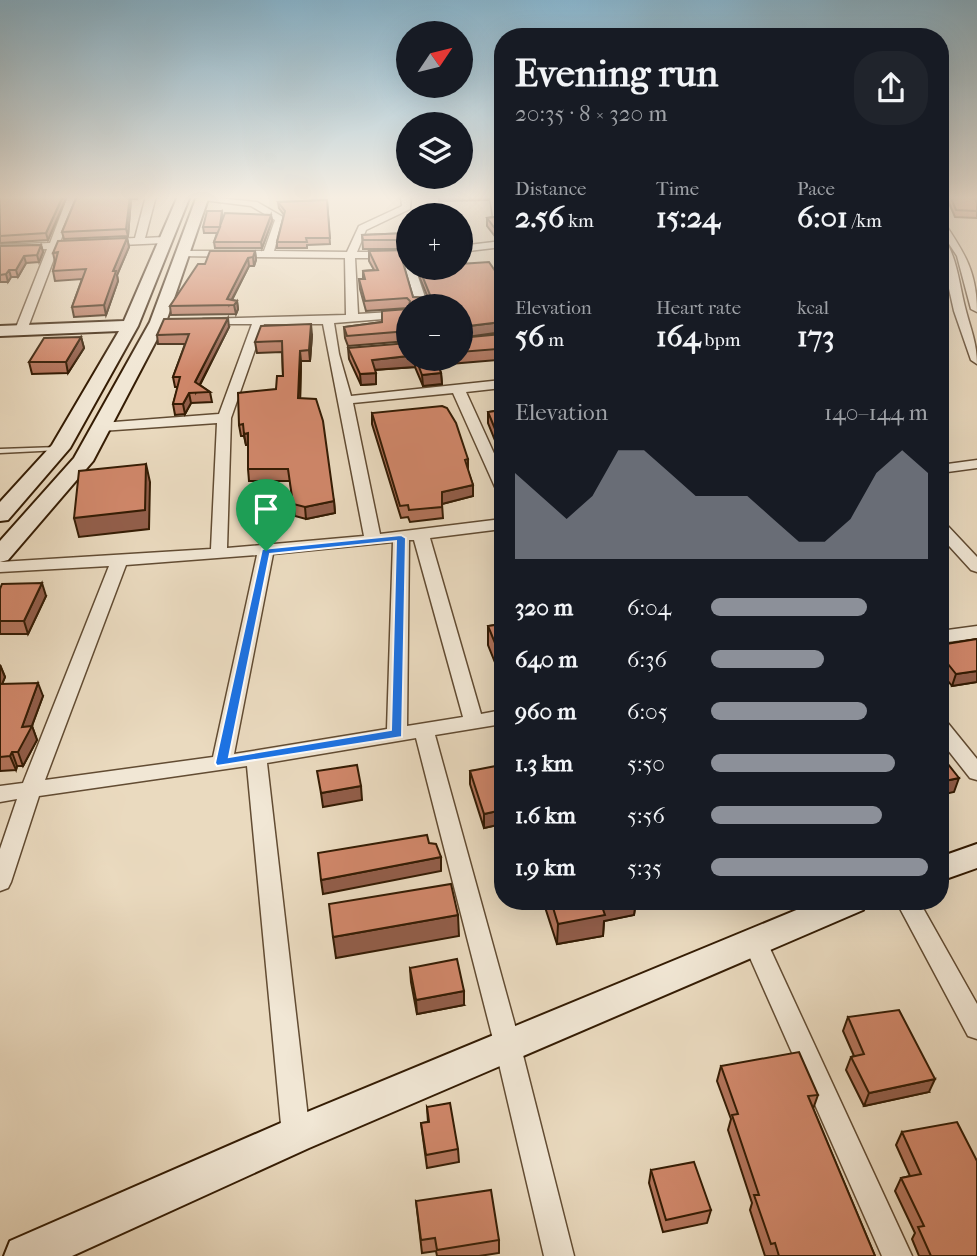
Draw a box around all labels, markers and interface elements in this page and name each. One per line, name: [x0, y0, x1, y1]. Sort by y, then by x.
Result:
north arrow: [396, 21, 472, 98]
map controls: [396, 21, 473, 371]
text: Evening run: [515, 51, 718, 96]
button: share: [854, 51, 928, 125]
text: 20:35 · 8 × 320 m: [515, 100, 667, 127]
button: layers: [396, 112, 473, 189]
text: Distance: [515, 178, 586, 200]
text: Time: [656, 178, 699, 200]
text: Pace: [797, 178, 835, 200]
text: 2.56: [515, 200, 564, 235]
text: 15:24: [656, 200, 720, 235]
text: 6:01: [797, 200, 848, 235]
button: +: [396, 203, 473, 280]
text: km: [564, 210, 594, 232]
text: /km: [848, 210, 882, 232]
button: −: [396, 294, 473, 371]
text: Elevation: [515, 297, 592, 319]
text: Heart rate: [656, 297, 741, 319]
text: kcal: [797, 297, 829, 319]
text: 56: [515, 319, 544, 354]
text: 164: [656, 319, 700, 354]
text: 173: [797, 319, 835, 354]
text: m: [544, 329, 564, 351]
text: bpm: [700, 329, 740, 351]
text: Elevation: [515, 399, 608, 426]
text: 140–144 m: [824, 399, 928, 426]
pin: [236, 479, 296, 551]
icon: arrive: [247, 490, 285, 528]
text: 320 m: [515, 594, 573, 621]
text: 6:04: [627, 594, 671, 621]
text: 640 m: [515, 646, 578, 673]
text: 6:36: [627, 646, 667, 673]
text: 960 m: [515, 698, 576, 725]
text: 6:05: [627, 698, 668, 725]
text: 1.3 km: [515, 750, 573, 777]
text: 5:50: [627, 750, 665, 777]
text: 1.6 km: [515, 802, 576, 829]
text: 5:56: [627, 802, 665, 829]
text: 1.9 km: [515, 854, 575, 881]
text: 5:35: [627, 854, 662, 881]

